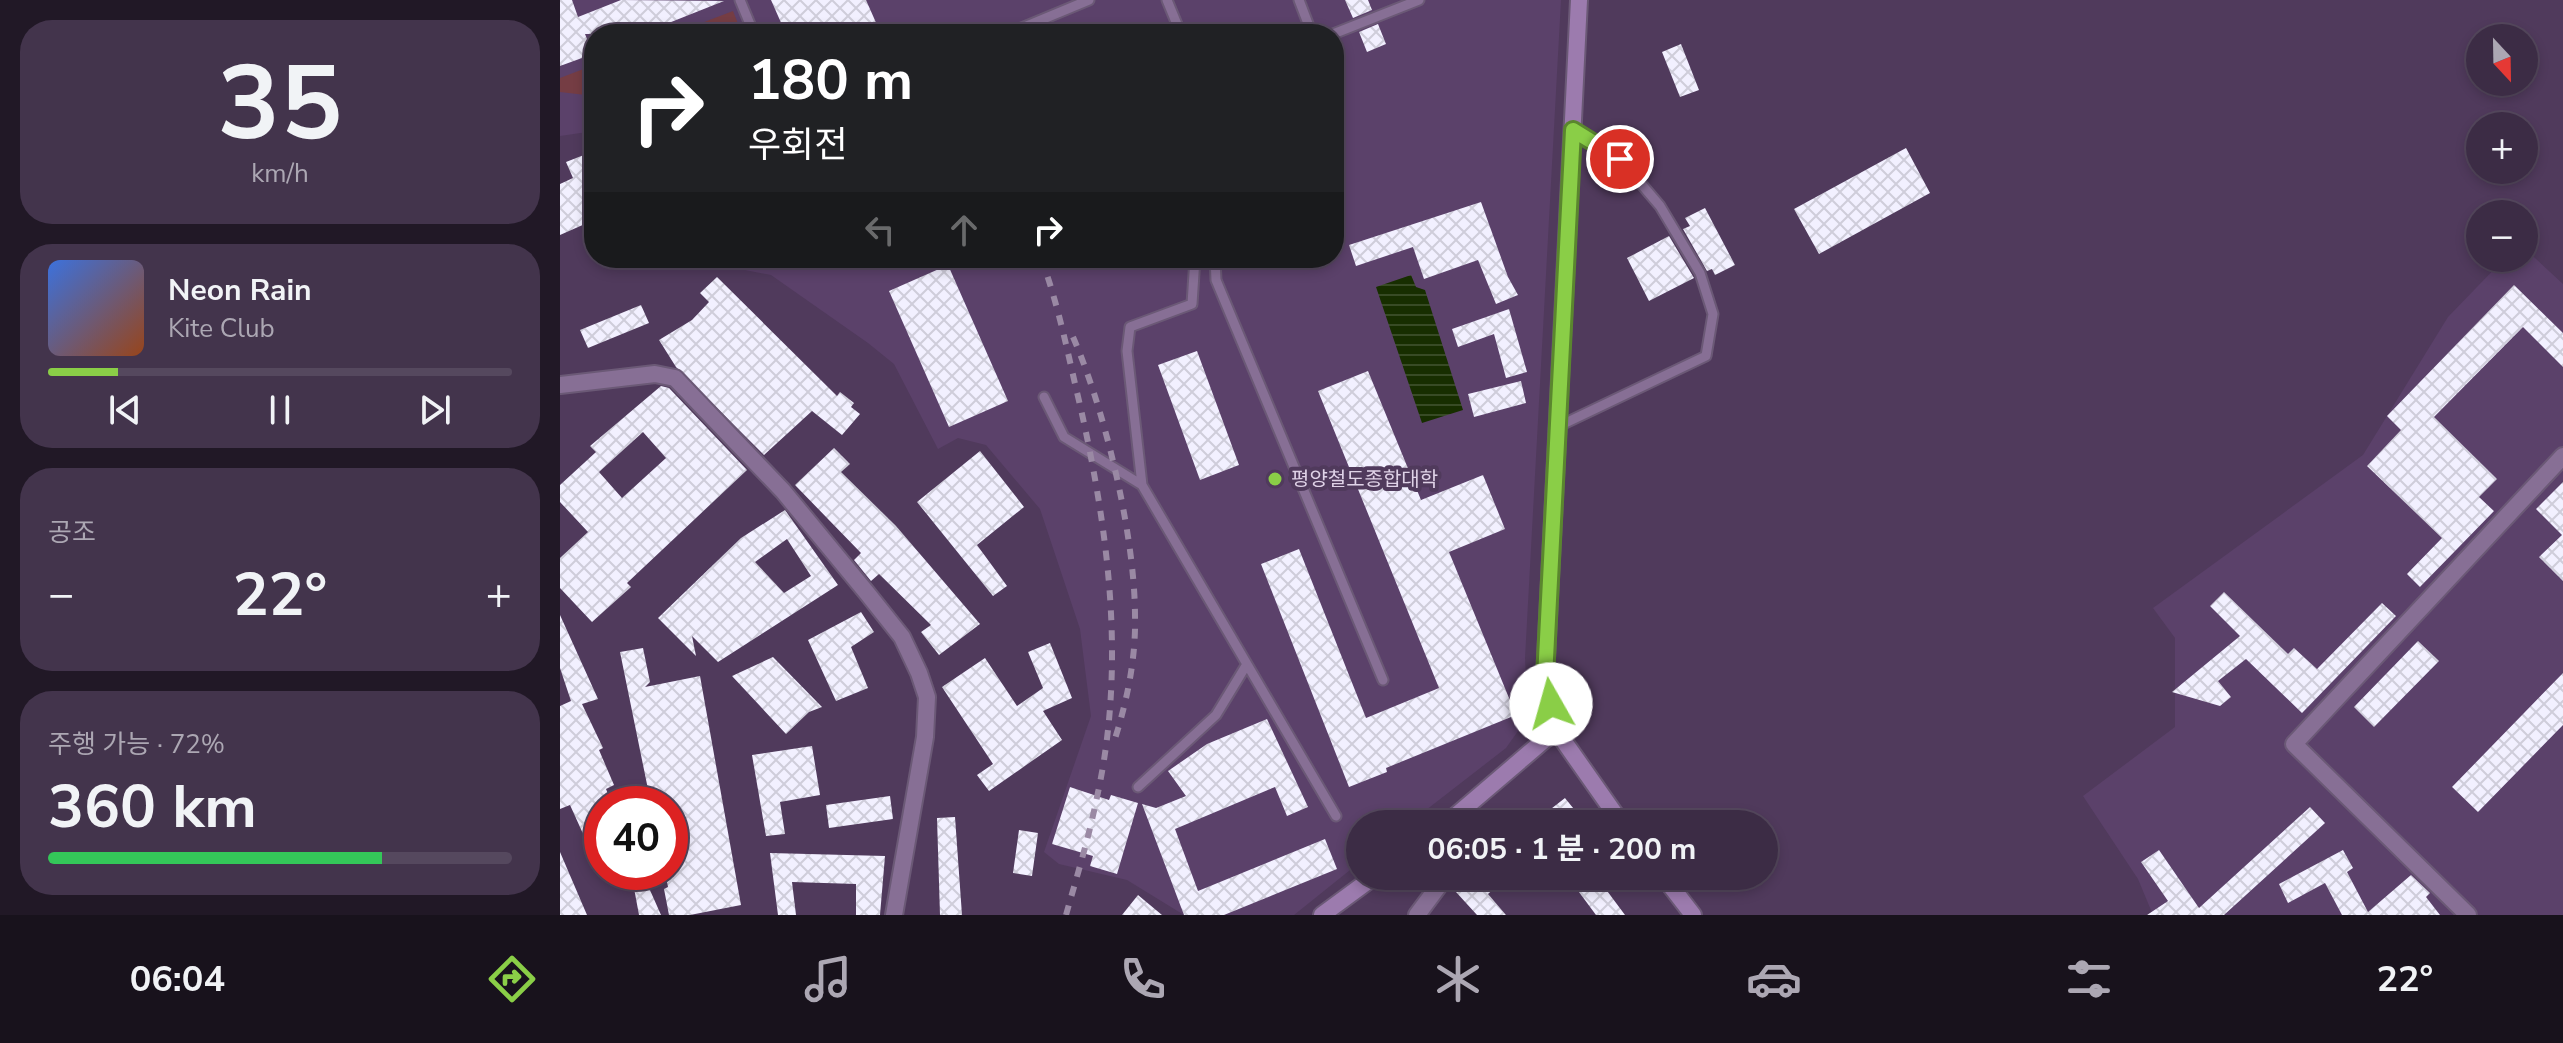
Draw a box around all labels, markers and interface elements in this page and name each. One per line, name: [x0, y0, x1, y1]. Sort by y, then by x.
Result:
north arrow: [2466, 24, 2538, 96]
map controls: [2466, 24, 2538, 272]
text: 35: [218, 33, 342, 175]
text: 180 m: [748, 42, 913, 119]
icon: right: [616, 56, 720, 160]
button: +: [2466, 112, 2538, 184]
text: 우회전: [748, 121, 847, 170]
pin: [1586, 125, 1654, 193]
icon: arrive: [1598, 137, 1642, 181]
text: km/h: [251, 156, 309, 191]
button: −: [2466, 200, 2538, 272]
icon: left: [858, 208, 902, 252]
icon: ahead: [942, 208, 986, 252]
icon: right: [1026, 208, 1070, 252]
text: Neon Rain: [168, 270, 312, 311]
text: Kite Club: [168, 311, 275, 346]
icon: previous: [103, 388, 147, 432]
icon: pause: [258, 388, 302, 432]
icon: next: [413, 388, 457, 432]
place label: 평양철도종합대학: [1291, 466, 1438, 493]
marker: 평양철도종합대학: [1266, 470, 1284, 488]
text: 공조: [48, 515, 96, 550]
text: 22°: [233, 554, 327, 636]
text: −: [48, 565, 74, 625]
text: +: [486, 565, 512, 625]
position arrow: [1509, 662, 1593, 746]
text: 주행 가능 · 72%: [48, 727, 225, 762]
text: 360 km: [48, 766, 257, 848]
speed limit sign: 40: [584, 786, 688, 890]
text: 06:05 · 1 분 · 200 m: [1428, 829, 1696, 870]
icon: directions: [484, 951, 540, 1007]
icon: music: [800, 951, 856, 1007]
icon: phone: [1115, 951, 1171, 1007]
icon: climate: [1430, 951, 1486, 1007]
icon: car: [1746, 951, 1802, 1007]
icon: filters: [2061, 951, 2117, 1007]
text: 06:04: [130, 955, 225, 1004]
text: 22°: [2376, 955, 2433, 1004]

